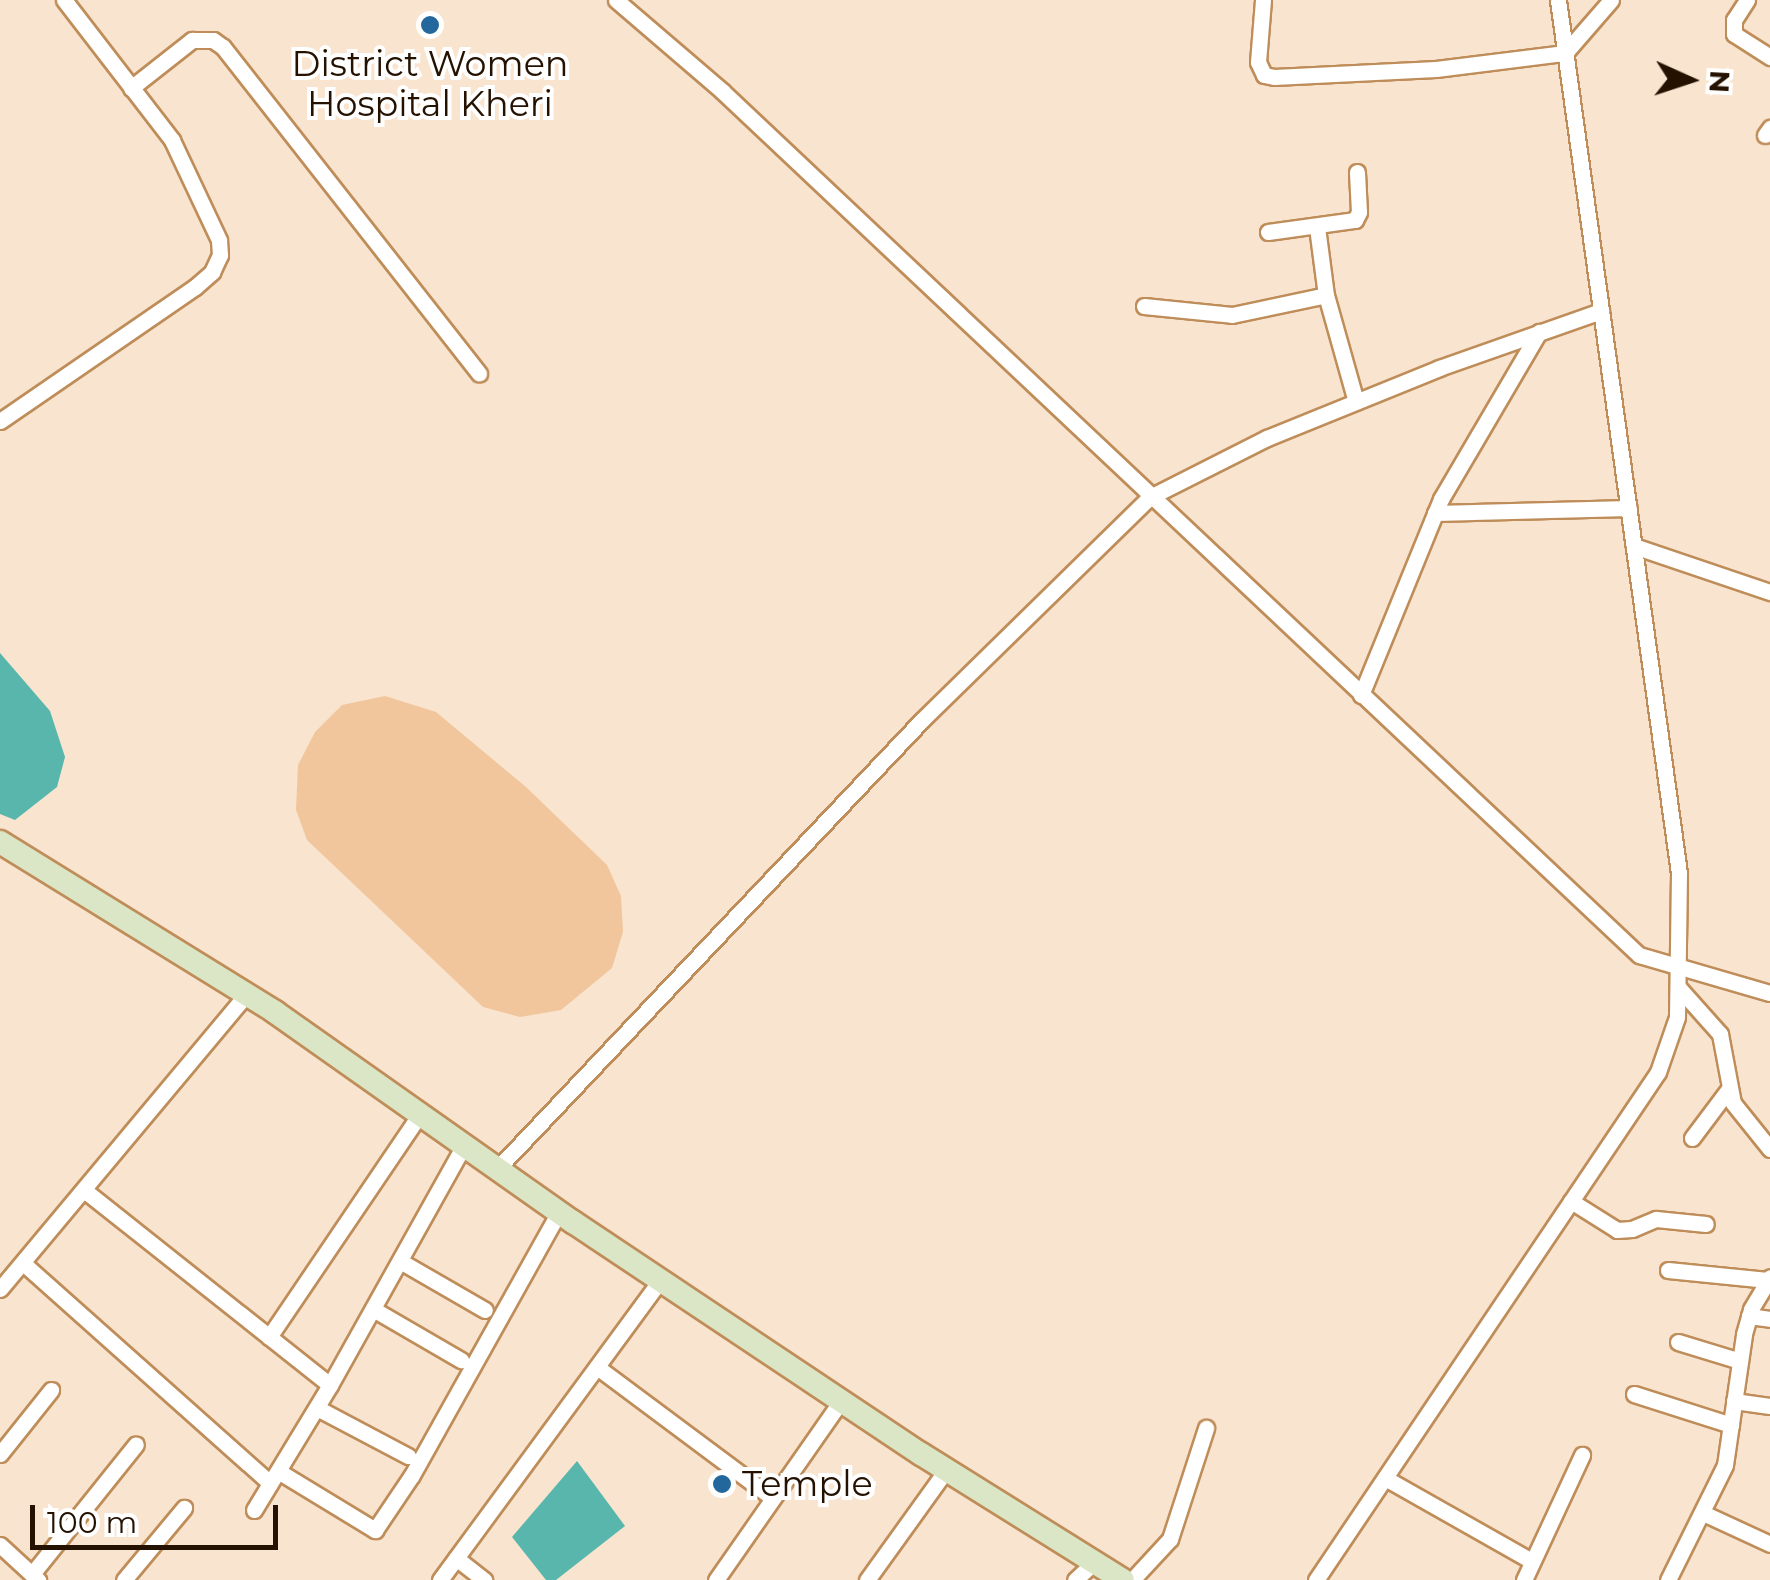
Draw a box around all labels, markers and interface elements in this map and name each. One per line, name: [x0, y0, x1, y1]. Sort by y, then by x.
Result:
marker: District Women Hospital Kheri: [417, 12, 443, 38]
north arrow: [1640, 30, 1740, 130]
place label: District Women Hospital Kheri: [292, 43, 568, 125]
text: N: [1702, 69, 1738, 94]
place label: Temple: [742, 1463, 873, 1505]
marker: Temple: [711, 1473, 733, 1495]
scale bar: [35, 1485, 282, 1547]
text: 100 m: [47, 1504, 137, 1541]

